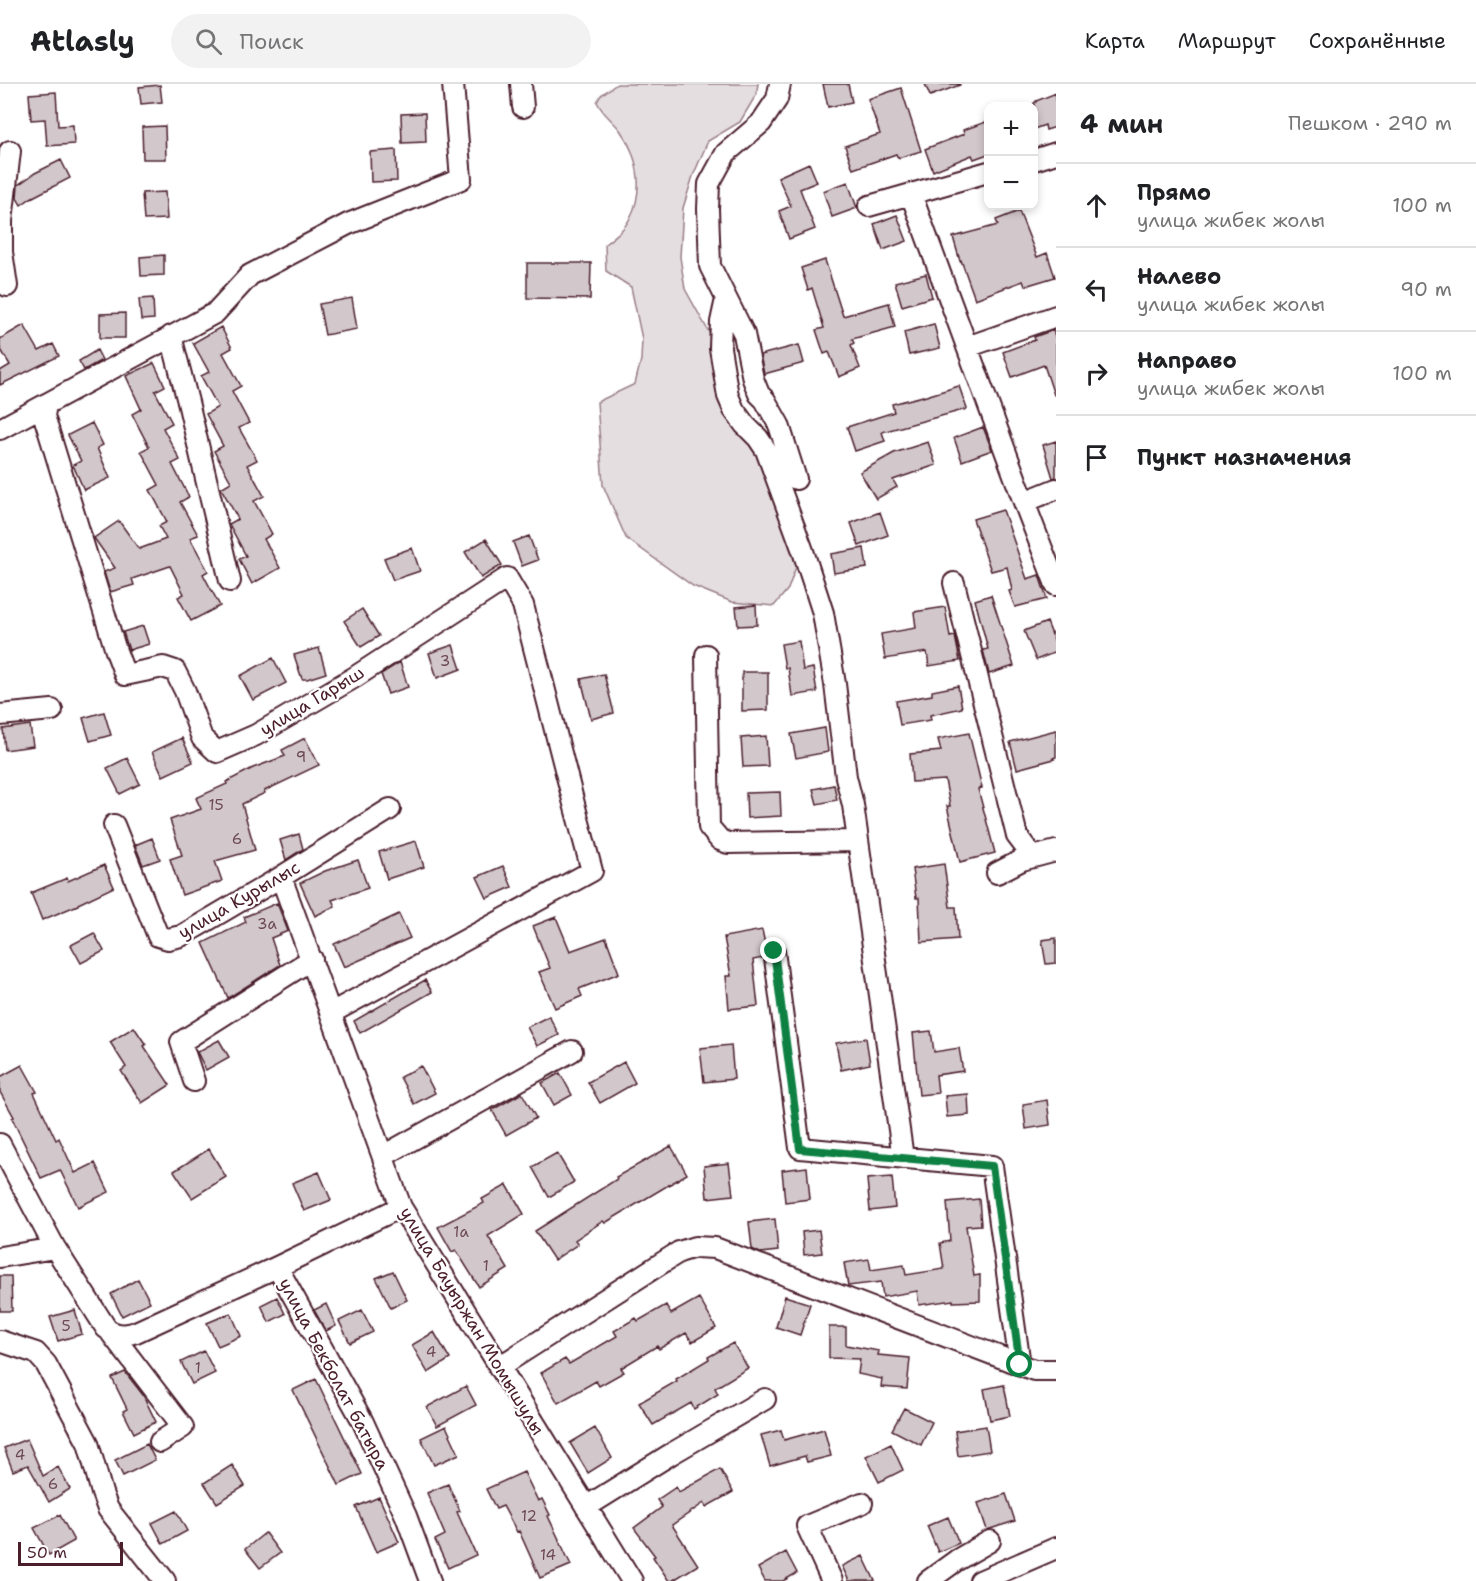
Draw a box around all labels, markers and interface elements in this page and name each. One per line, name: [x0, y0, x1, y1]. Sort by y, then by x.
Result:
search box: [171, 14, 591, 68]
text: Atlasly: [30, 22, 135, 60]
icon: search: [192, 25, 225, 58]
text: Поиск: [240, 27, 304, 56]
text: Карта: [1085, 27, 1145, 55]
text: Маршрут: [1178, 27, 1276, 55]
text: Сохранённые: [1309, 27, 1446, 55]
map controls: [984, 102, 1038, 210]
button: +: [984, 102, 1038, 156]
text: 4 мин: [1080, 106, 1163, 141]
text: Пешком · 290 m: [1288, 110, 1452, 136]
button: −: [984, 156, 1038, 210]
text: Прямо: [1137, 178, 1211, 207]
icon: ahead: [1080, 189, 1113, 222]
text: 100 m: [1392, 192, 1452, 218]
text: улица жибек жолы: [1137, 207, 1325, 233]
text: Налево: [1137, 262, 1221, 291]
icon: left: [1080, 273, 1113, 306]
text: 90 m: [1400, 276, 1452, 302]
text: улица жибек жолы: [1137, 291, 1325, 317]
text: Направо: [1137, 346, 1237, 375]
icon: right: [1080, 357, 1113, 390]
text: 100 m: [1392, 360, 1452, 386]
text: улица жибек жолы: [1137, 375, 1325, 401]
icon: arrive: [1080, 441, 1113, 474]
text: Пункт назначения: [1137, 443, 1351, 472]
house number: 3: [440, 651, 450, 671]
street label: улица Гарыш: [255, 660, 369, 742]
house number: 9: [296, 747, 306, 767]
house number: 15: [208, 795, 224, 815]
house number: 6: [232, 829, 242, 849]
street label: улица Курылыс: [174, 855, 304, 945]
house number: 3а: [257, 914, 278, 934]
route end: [760, 937, 786, 963]
street label: улица Бауыржан Момышулы: [394, 1202, 550, 1440]
house number: 1а: [453, 1222, 469, 1242]
house number: 1: [483, 1256, 489, 1276]
street label: улица Бекболат батыра: [273, 1274, 395, 1474]
house number: 5: [61, 1316, 71, 1336]
house number: 4: [426, 1342, 436, 1362]
route start: [1006, 1351, 1032, 1377]
house number: 1: [195, 1358, 201, 1378]
house number: 4: [15, 1445, 25, 1465]
house number: 6: [48, 1474, 58, 1494]
house number: 12: [521, 1506, 537, 1526]
scale bar: [18, 1539, 123, 1566]
text: 50 m: [27, 1542, 67, 1563]
house number: 14: [540, 1545, 556, 1565]

